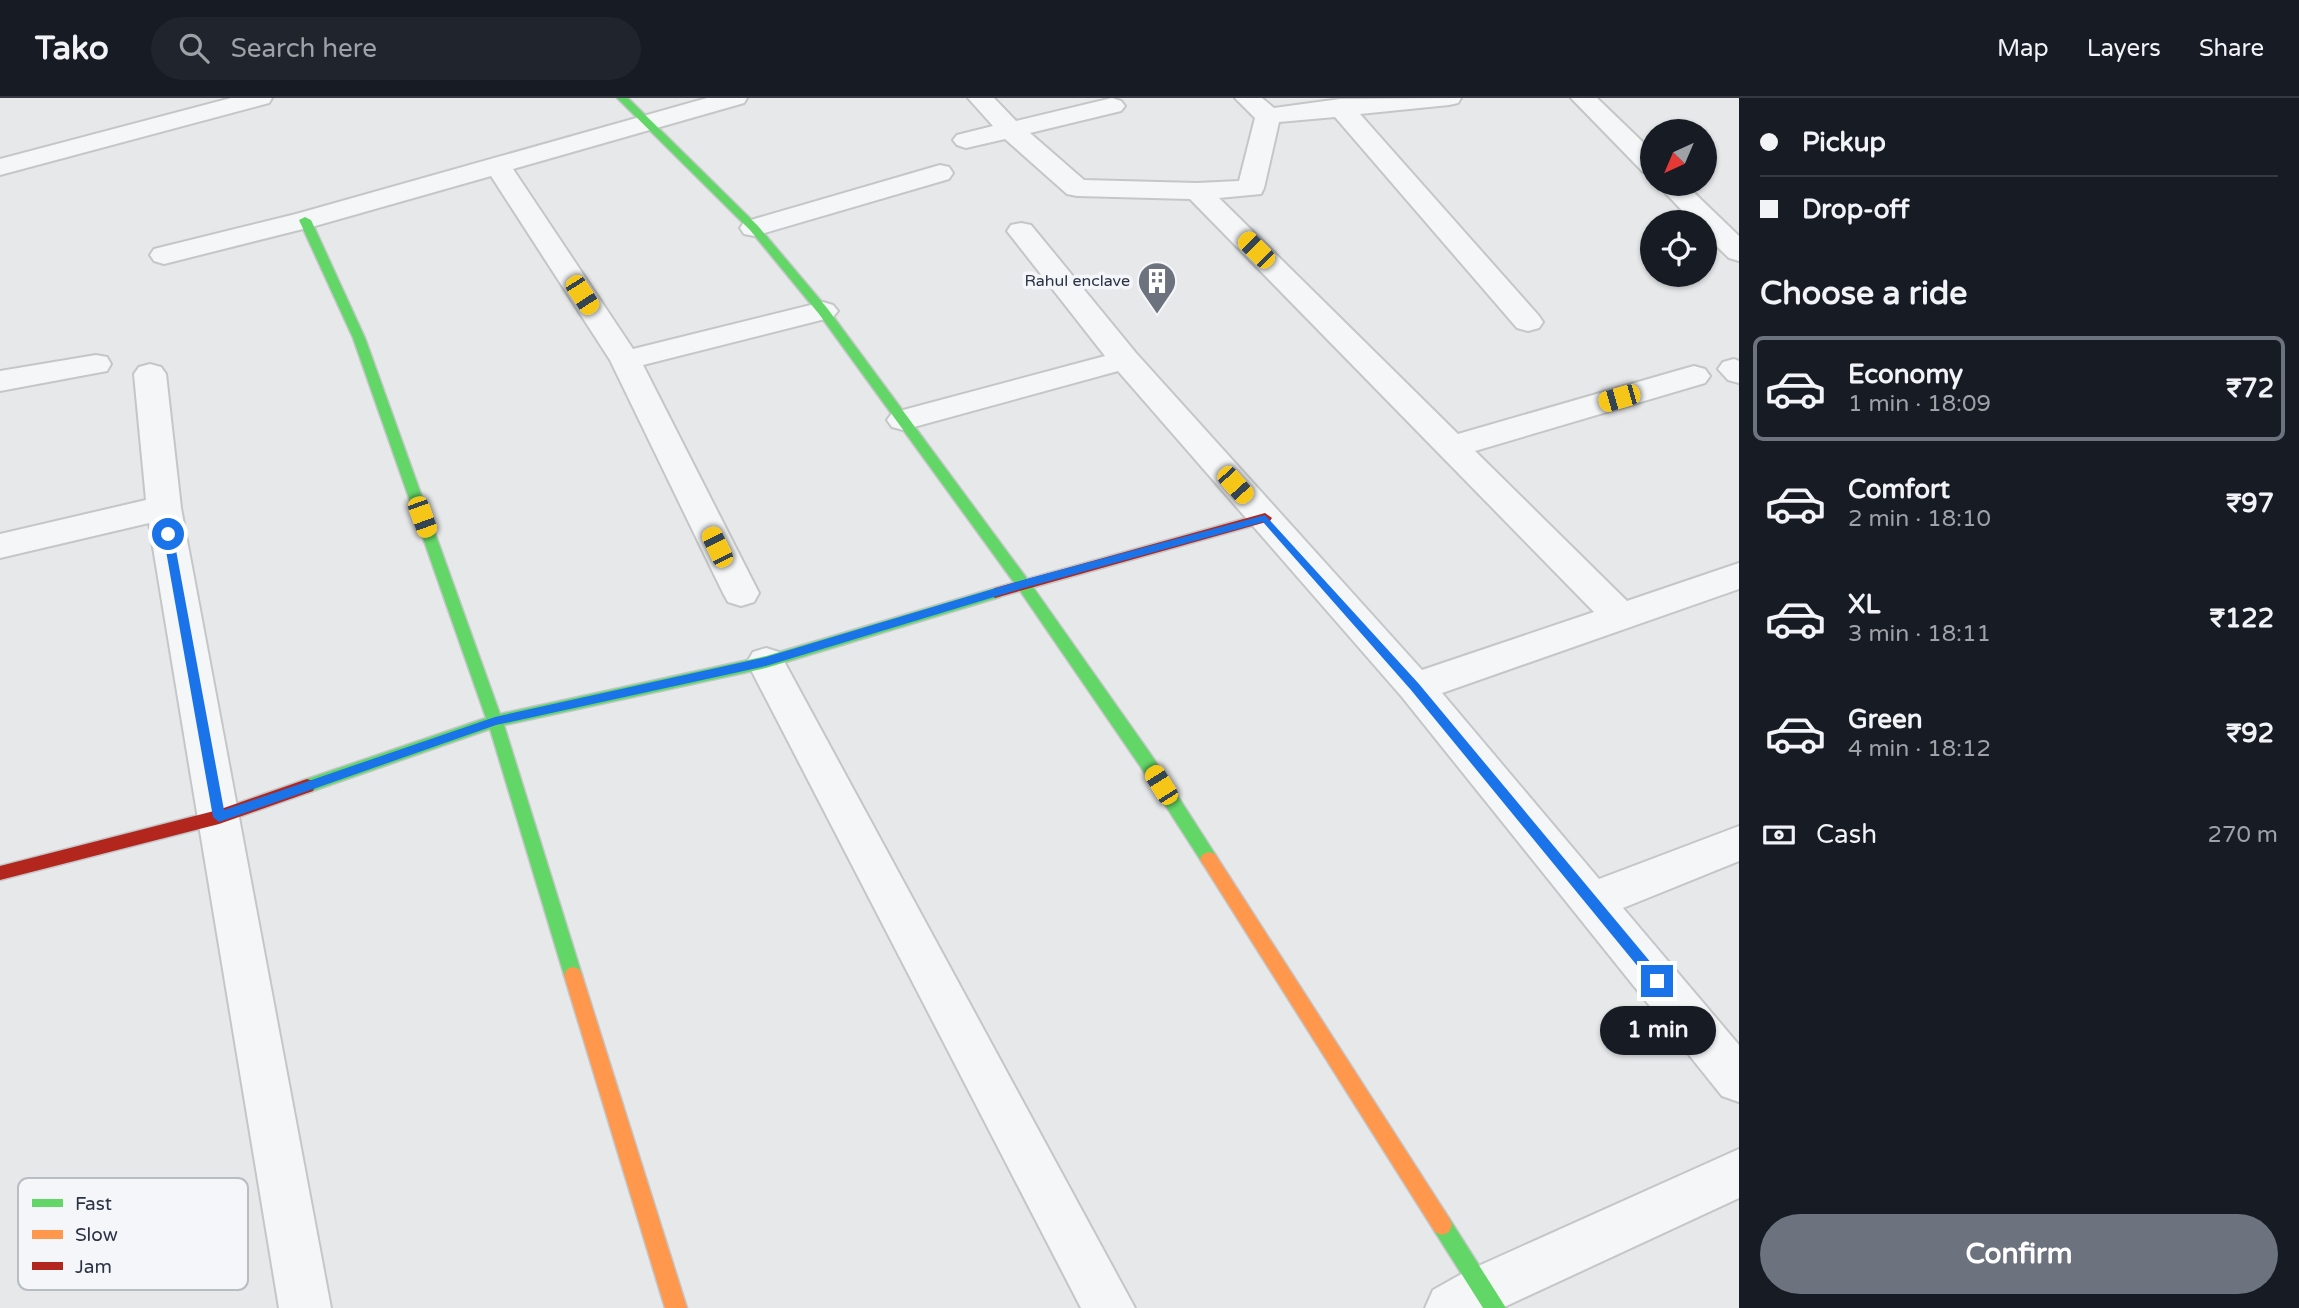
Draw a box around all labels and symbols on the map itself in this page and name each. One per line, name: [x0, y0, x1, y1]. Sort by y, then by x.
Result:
north arrow: [1640, 119, 1717, 196]
car: [1234, 228, 1279, 272]
building icon: Rahul enclave: [1136, 260, 1178, 315]
place label: Rahul enclave: [1024, 271, 1130, 291]
car: [562, 272, 603, 318]
car: [1596, 382, 1643, 414]
car: [1214, 462, 1257, 508]
car: [405, 494, 440, 540]
route start: [152, 518, 184, 550]
car: [699, 524, 736, 570]
car: [1141, 762, 1182, 808]
route end: [1641, 965, 1673, 997]
callout: 1 min: [1599, 1006, 1715, 1054]
legend: [18, 1178, 248, 1290]
text: Fast: [75, 1193, 112, 1215]
text: Slow: [75, 1224, 118, 1246]
text: Jam: [75, 1256, 112, 1278]

